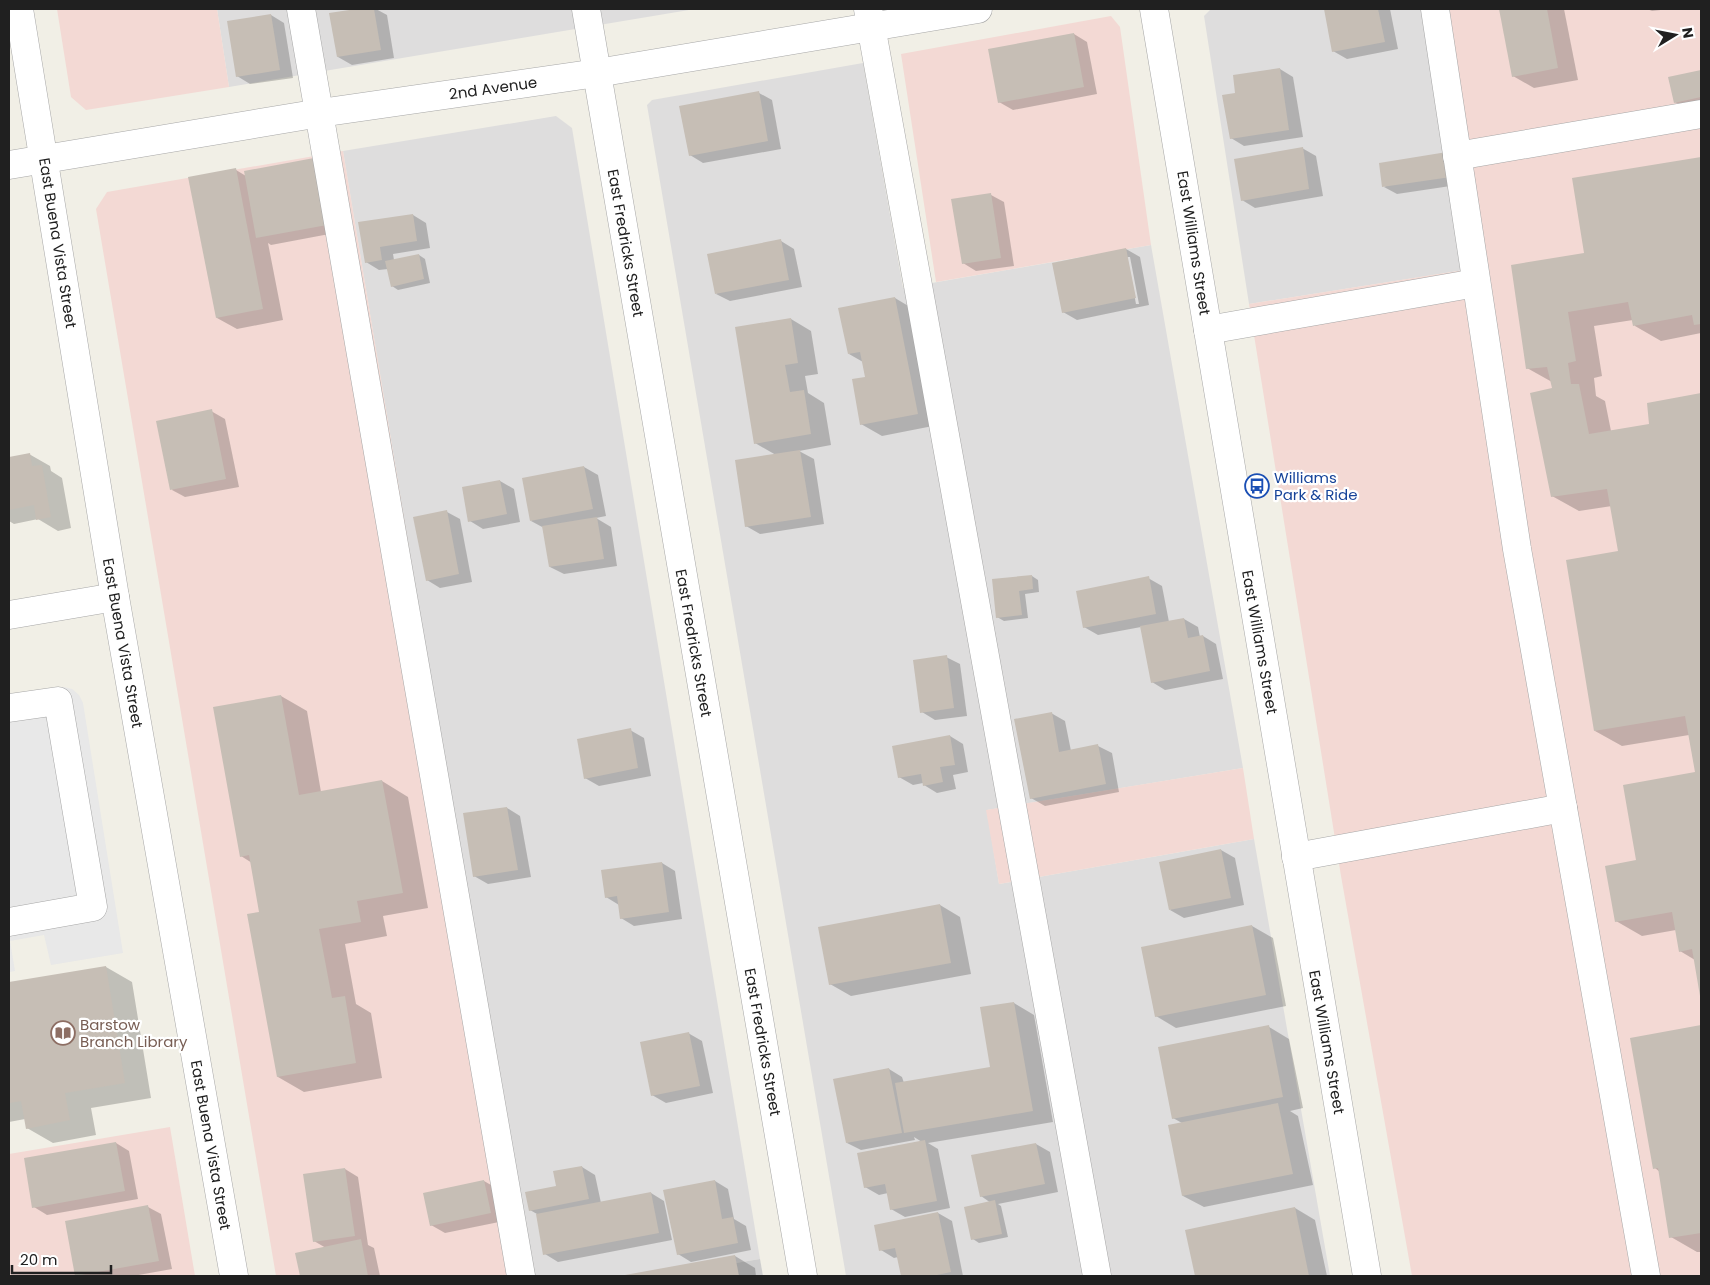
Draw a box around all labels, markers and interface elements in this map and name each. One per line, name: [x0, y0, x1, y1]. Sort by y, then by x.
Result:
north arrow: [1650, 10, 1700, 60]
text: N: [1677, 26, 1699, 40]
street label: 2nd Avenue: [448, 71, 538, 105]
street label: East Buena Vista Street: [34, 156, 82, 330]
street label: East Fredricks Street: [603, 168, 649, 318]
street label: East Williams Street: [1172, 169, 1216, 317]
place label: Williams Park & Ride: [1274, 467, 1358, 505]
bus stop icon: Williams Park & Ride: [1244, 473, 1270, 499]
street label: East Buena Vista Street: [98, 556, 148, 730]
street label: East Fredricks Street: [671, 568, 717, 718]
street label: East Williams Street: [1237, 568, 1283, 716]
street label: East Fredricks Street: [740, 967, 786, 1117]
street label: East Williams Street: [1304, 968, 1350, 1116]
place label: Barstow Branch Library: [80, 1014, 188, 1052]
library icon: Barstow Branch Library: [50, 1020, 76, 1046]
street label: East Buena Vista Street: [186, 1058, 236, 1232]
scale bar: [12, 1242, 111, 1274]
text: 20 m: [20, 1249, 58, 1270]

